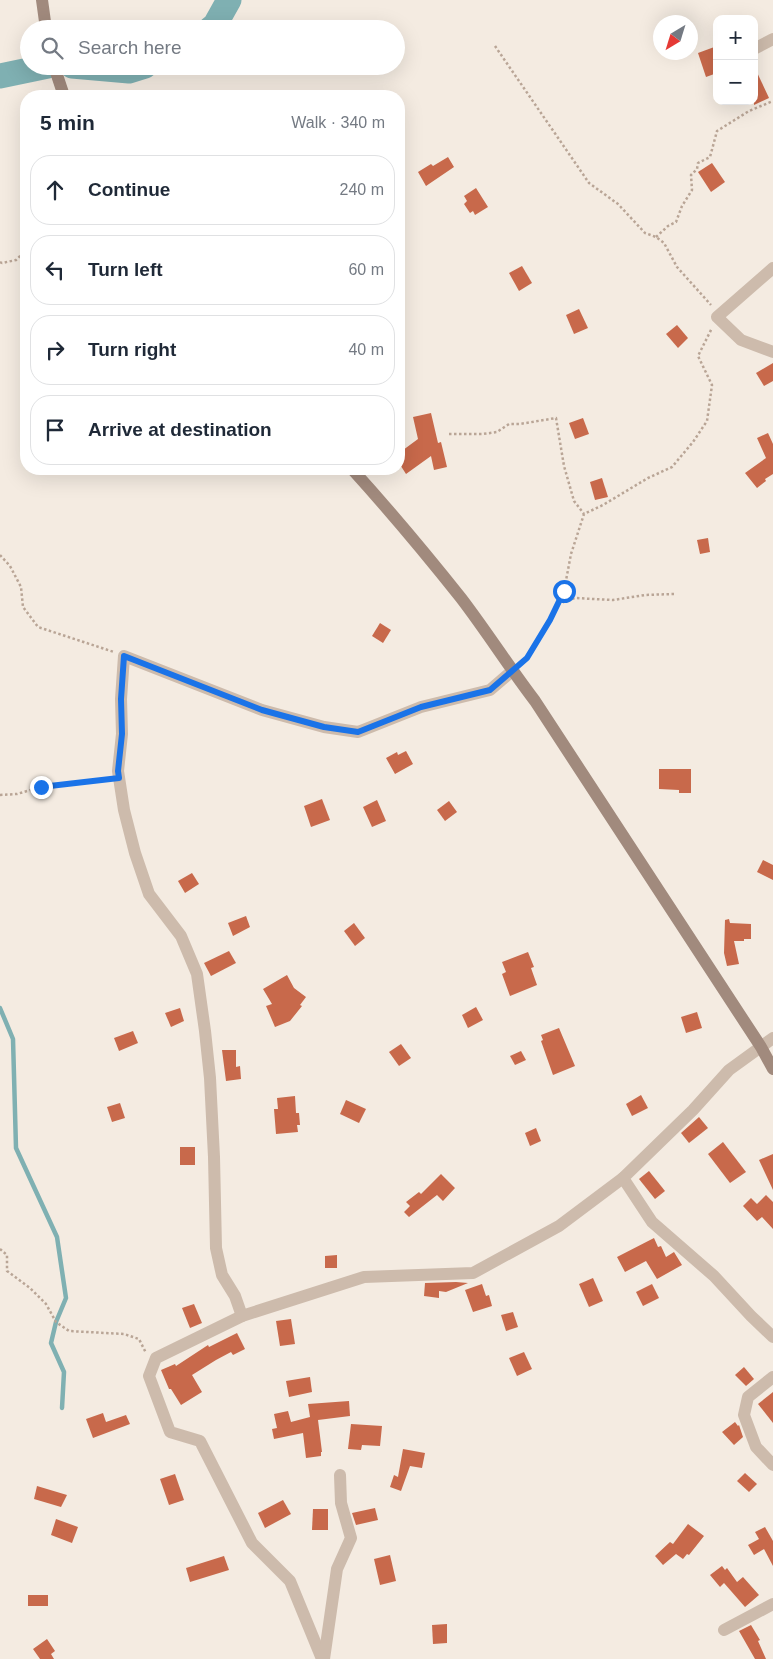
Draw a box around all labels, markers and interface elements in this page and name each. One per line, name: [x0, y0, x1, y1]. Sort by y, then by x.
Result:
north arrow: [653, 15, 698, 60]
map controls: [713, 15, 758, 105]
button: +: [713, 15, 758, 60]
search box: [20, 20, 405, 75]
icon: search: [38, 34, 66, 62]
text: Search here: [78, 37, 182, 58]
button: −: [713, 60, 758, 105]
text: 5 min: [40, 111, 95, 134]
text: Walk · 340 m: [291, 114, 385, 131]
icon: ahead: [41, 176, 69, 204]
text: Continue: [88, 179, 170, 200]
text: 240 m: [340, 181, 384, 198]
icon: left: [41, 256, 69, 284]
text: Turn left: [88, 259, 163, 280]
text: 60 m: [348, 261, 384, 278]
icon: right: [41, 336, 69, 364]
text: Turn right: [88, 339, 176, 360]
text: 40 m: [348, 341, 384, 358]
icon: arrive: [41, 416, 69, 444]
text: Arrive at destination: [88, 419, 272, 440]
route start: [553, 580, 576, 603]
route end: [30, 776, 53, 799]

